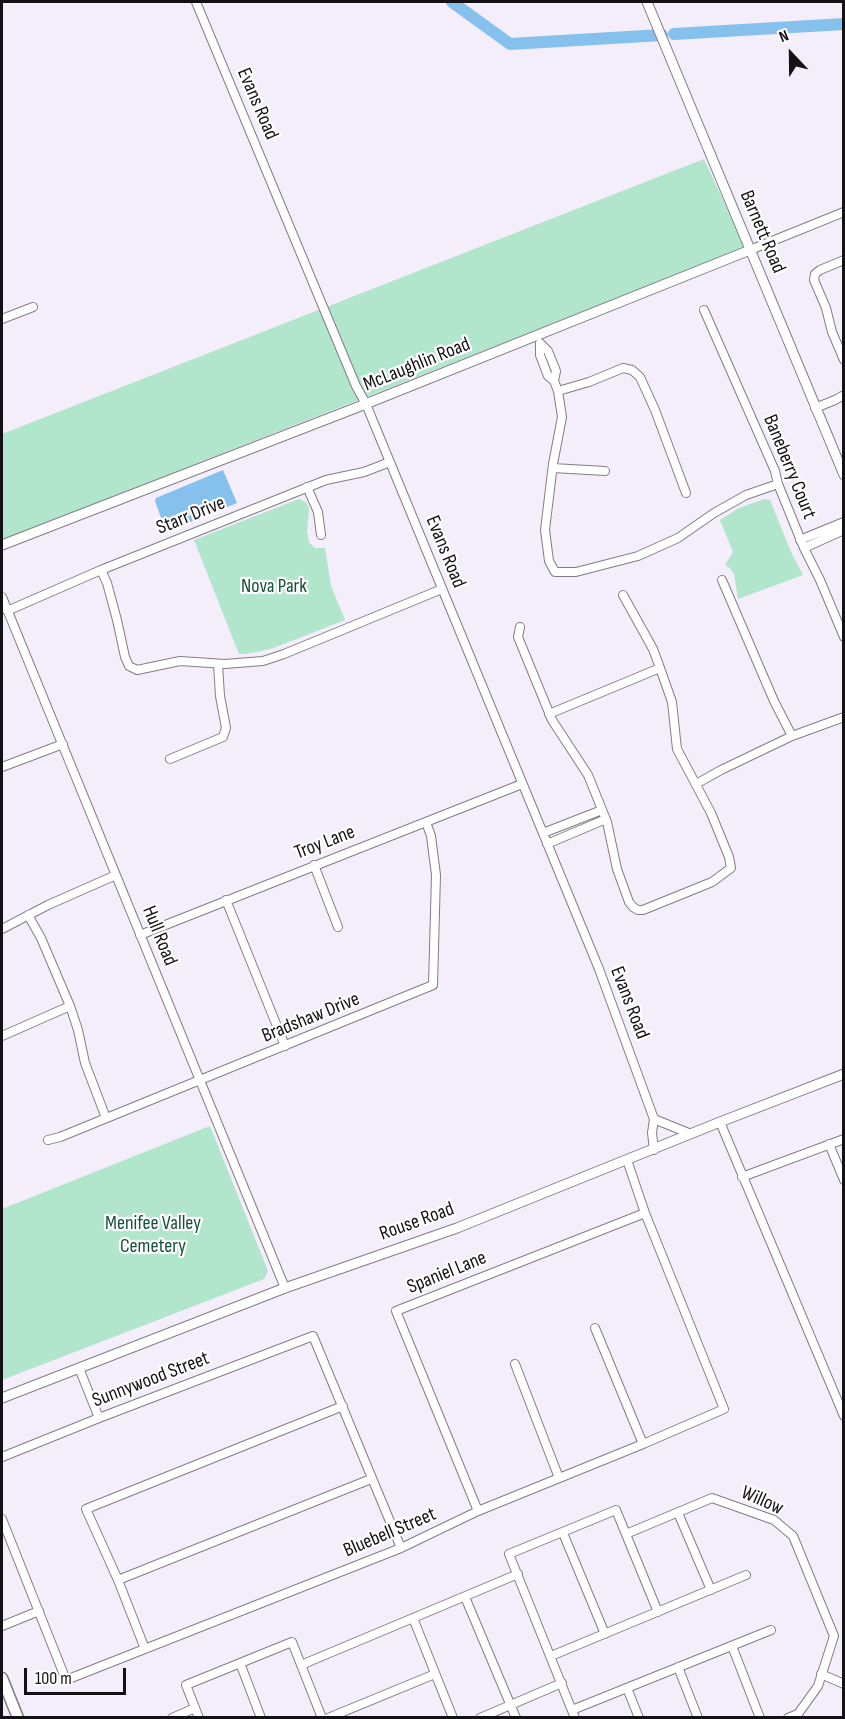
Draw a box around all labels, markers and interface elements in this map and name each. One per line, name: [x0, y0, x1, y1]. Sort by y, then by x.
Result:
north arrow: [761, 24, 821, 84]
text: N: [777, 26, 792, 47]
street label: Evans Road: [231, 65, 283, 143]
street label: Barnett Road: [734, 187, 790, 277]
street label: McLaughlin Road: [360, 333, 474, 397]
street label: Baneberry Court: [757, 411, 821, 523]
street label: Starr Drive: [153, 491, 229, 541]
street label: Evans Road: [420, 512, 470, 592]
park label: Nova Park: [241, 575, 307, 599]
street label: Troy Lane: [291, 821, 359, 865]
street label: Hull Road: [136, 903, 182, 969]
street label: Evans Road: [604, 963, 654, 1043]
street label: Bradshaw Drive: [259, 988, 363, 1048]
street label: Rouse Road: [377, 1197, 457, 1247]
park label: Menifee Valley Cemetery: [105, 1212, 201, 1259]
street label: Spaniel Lane: [404, 1246, 490, 1300]
street label: Sunnywood Street: [89, 1347, 213, 1413]
street label: Willow: [737, 1481, 787, 1521]
street label: Bluebell Street: [340, 1503, 440, 1563]
scale bar: [27, 1656, 129, 1694]
text: 100 m: [35, 1668, 72, 1689]

